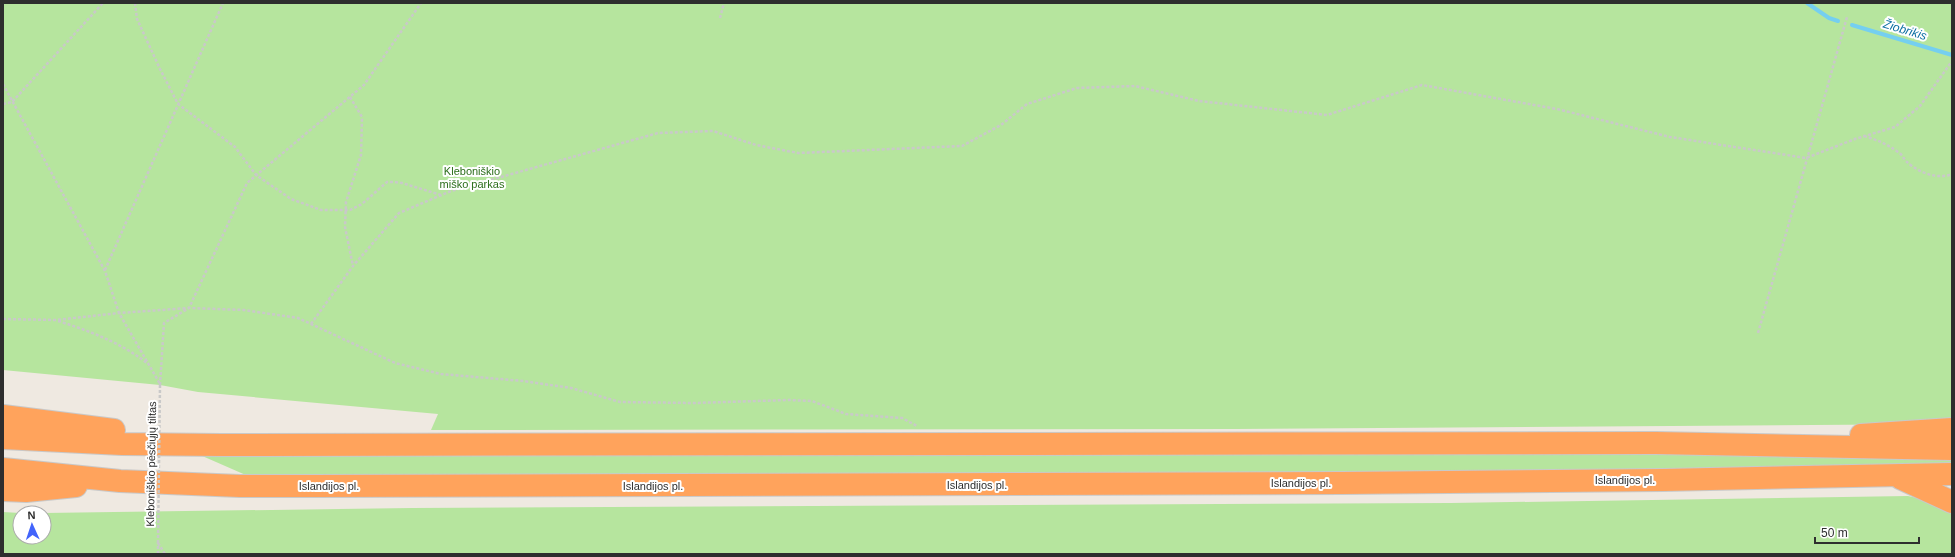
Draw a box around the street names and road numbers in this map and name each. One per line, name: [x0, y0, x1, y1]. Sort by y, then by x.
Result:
street label: Kleboniškio pėsčiųjų tiltas: [144, 401, 158, 527]
street label: Islandijos pl.: [1595, 474, 1655, 486]
street label: Islandijos pl.: [1271, 477, 1331, 489]
street label: Islandijos pl.: [947, 479, 1007, 491]
street label: Islandijos pl.: [299, 480, 359, 492]
street label: Islandijos pl.: [623, 480, 683, 492]

